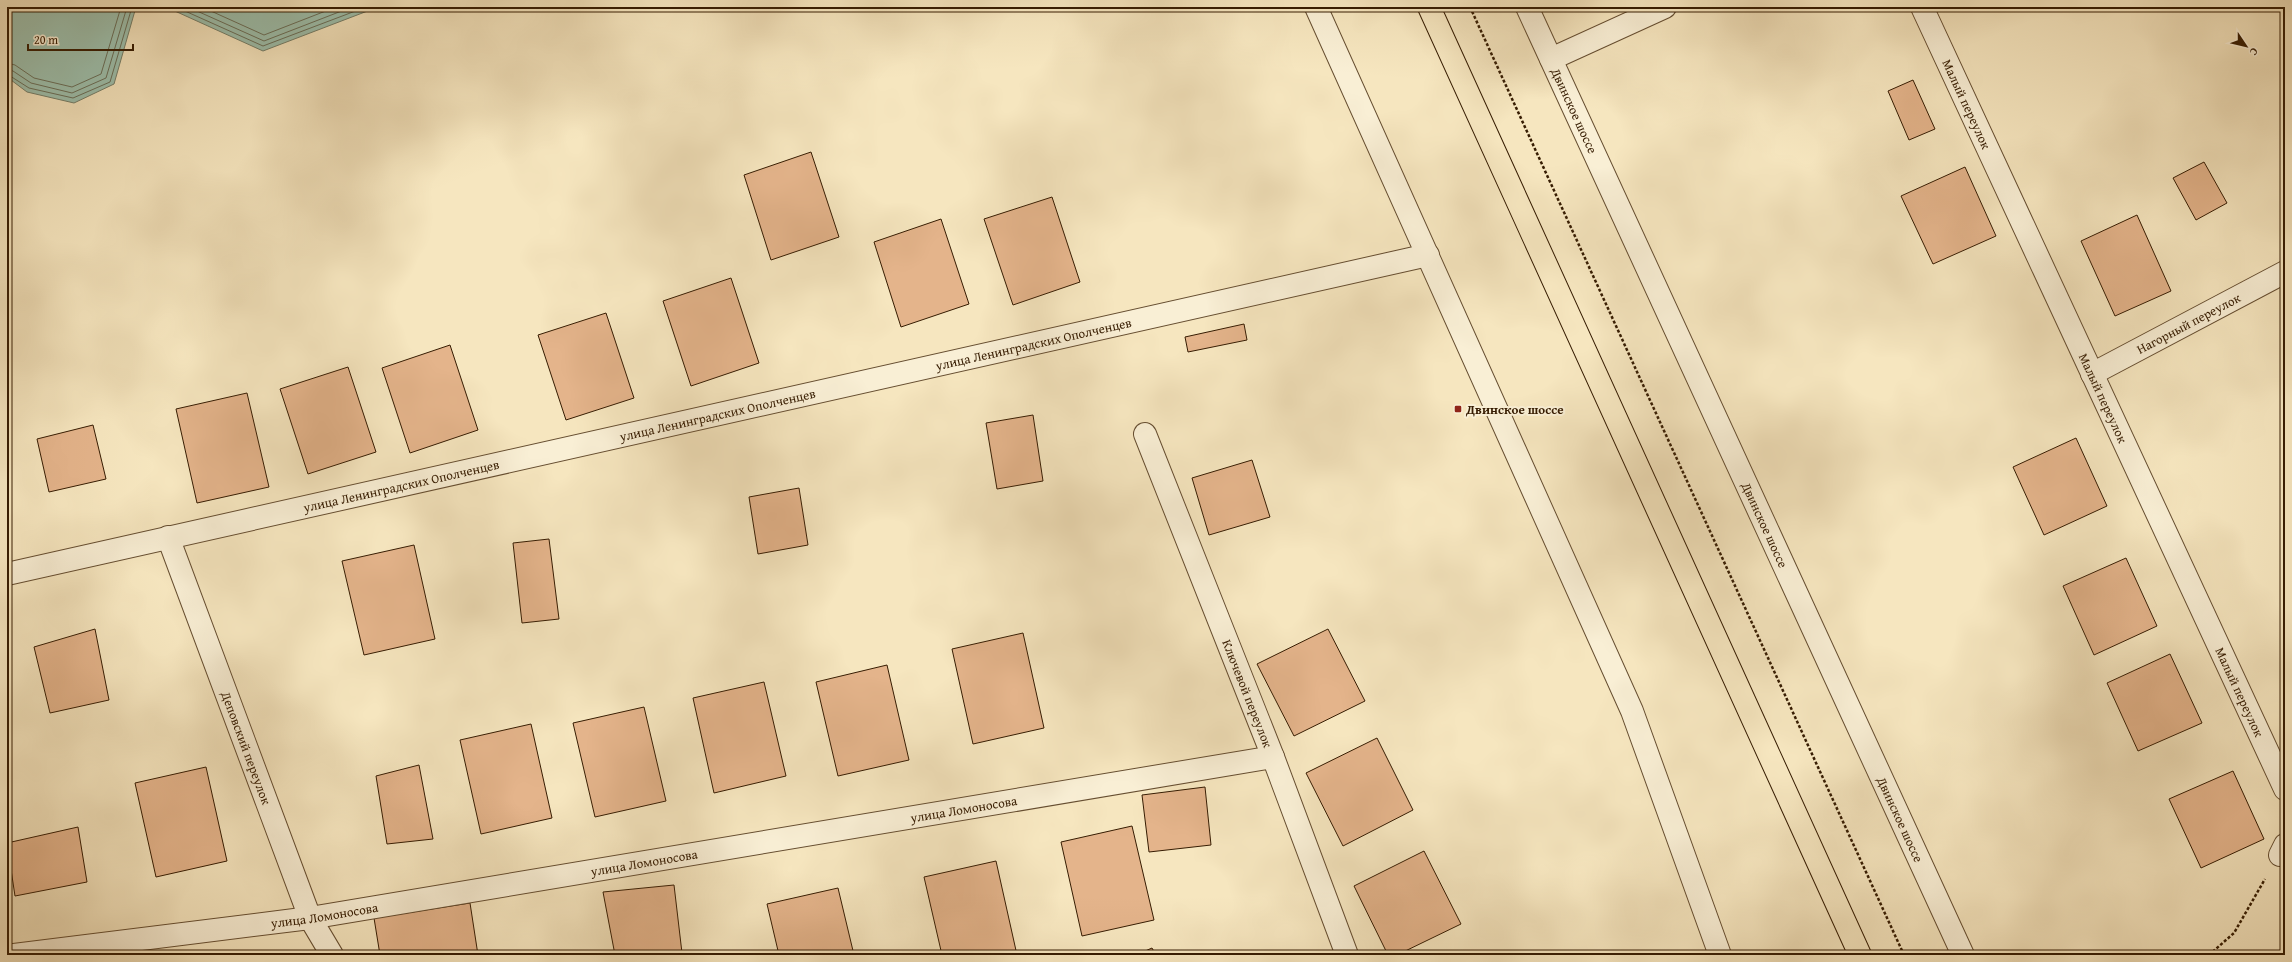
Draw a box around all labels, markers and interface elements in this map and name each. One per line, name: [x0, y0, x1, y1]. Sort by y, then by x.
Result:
scale bar: [28, 26, 133, 52]
north arrow: [2226, 26, 2266, 66]
text: 20 m: [34, 31, 58, 48]
text: С: [2246, 45, 2263, 59]
street label: Малый переулок: [1938, 56, 1996, 152]
street label: Двинское шоссе: [1546, 64, 1603, 156]
street label: Нагорный переулок: [2133, 288, 2244, 358]
street label: улица Ленинградских Ополченцев: [933, 312, 1133, 375]
street label: Малый переулок: [2074, 350, 2133, 446]
street label: улица Ленинградских Ополченцев: [617, 383, 817, 446]
place label: Двинское шоссе: [1465, 400, 1564, 419]
marker: Двинское шоссе: [1453, 404, 1463, 414]
street label: улица Ленинградских Ополченцев: [300, 454, 501, 517]
street label: Двинское шоссе: [1737, 478, 1793, 571]
street label: Ключевой переулок: [1218, 636, 1278, 751]
street label: Малый переулок: [2211, 644, 2269, 740]
street label: Деповский переулок: [216, 688, 276, 807]
street label: Двинское шоссе: [1872, 772, 1928, 865]
street label: улица Ломоносова: [908, 790, 1019, 827]
street label: улица Ломоносова: [588, 844, 700, 881]
street label: улица Ломоносова: [269, 897, 380, 932]

